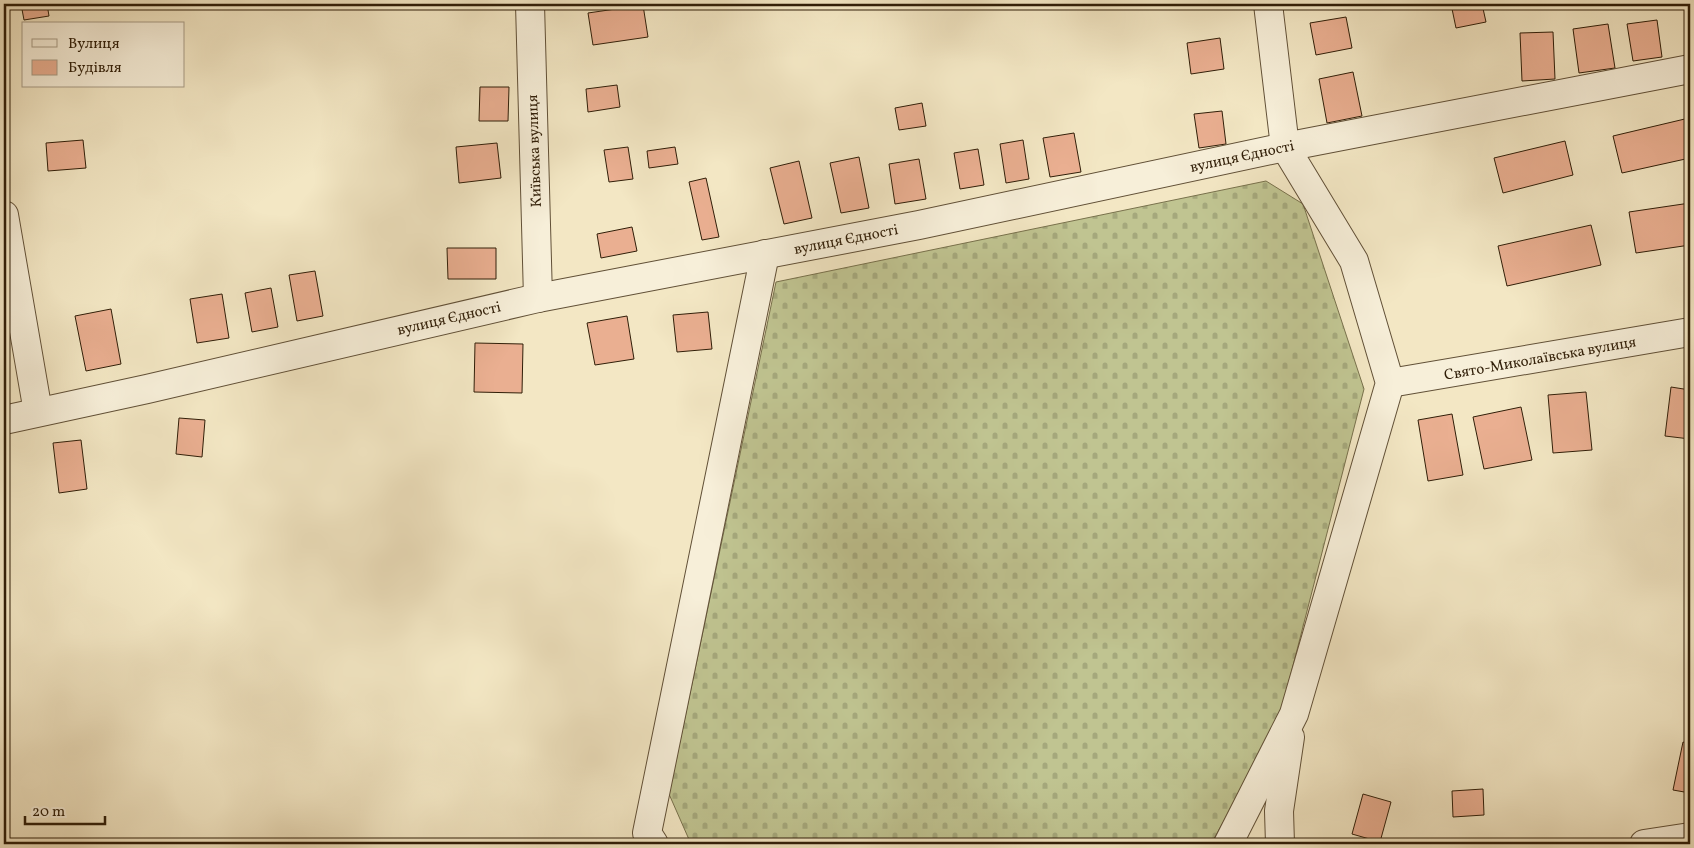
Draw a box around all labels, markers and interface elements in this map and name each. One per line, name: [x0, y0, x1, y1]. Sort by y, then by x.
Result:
legend: [22, 22, 185, 88]
text: Вулиця: [68, 34, 120, 55]
text: Будівля: [68, 58, 122, 79]
street label: Київська вулиця: [523, 94, 548, 208]
street label: вулиця Єдності: [1188, 136, 1296, 179]
street label: вулиця Єдності: [792, 220, 900, 261]
street label: вулиця Єдності: [395, 297, 503, 342]
street label: Свято-Миколаївська вулиця: [1443, 332, 1638, 387]
scale bar: [25, 793, 105, 825]
text: 20 m: [32, 802, 65, 823]

